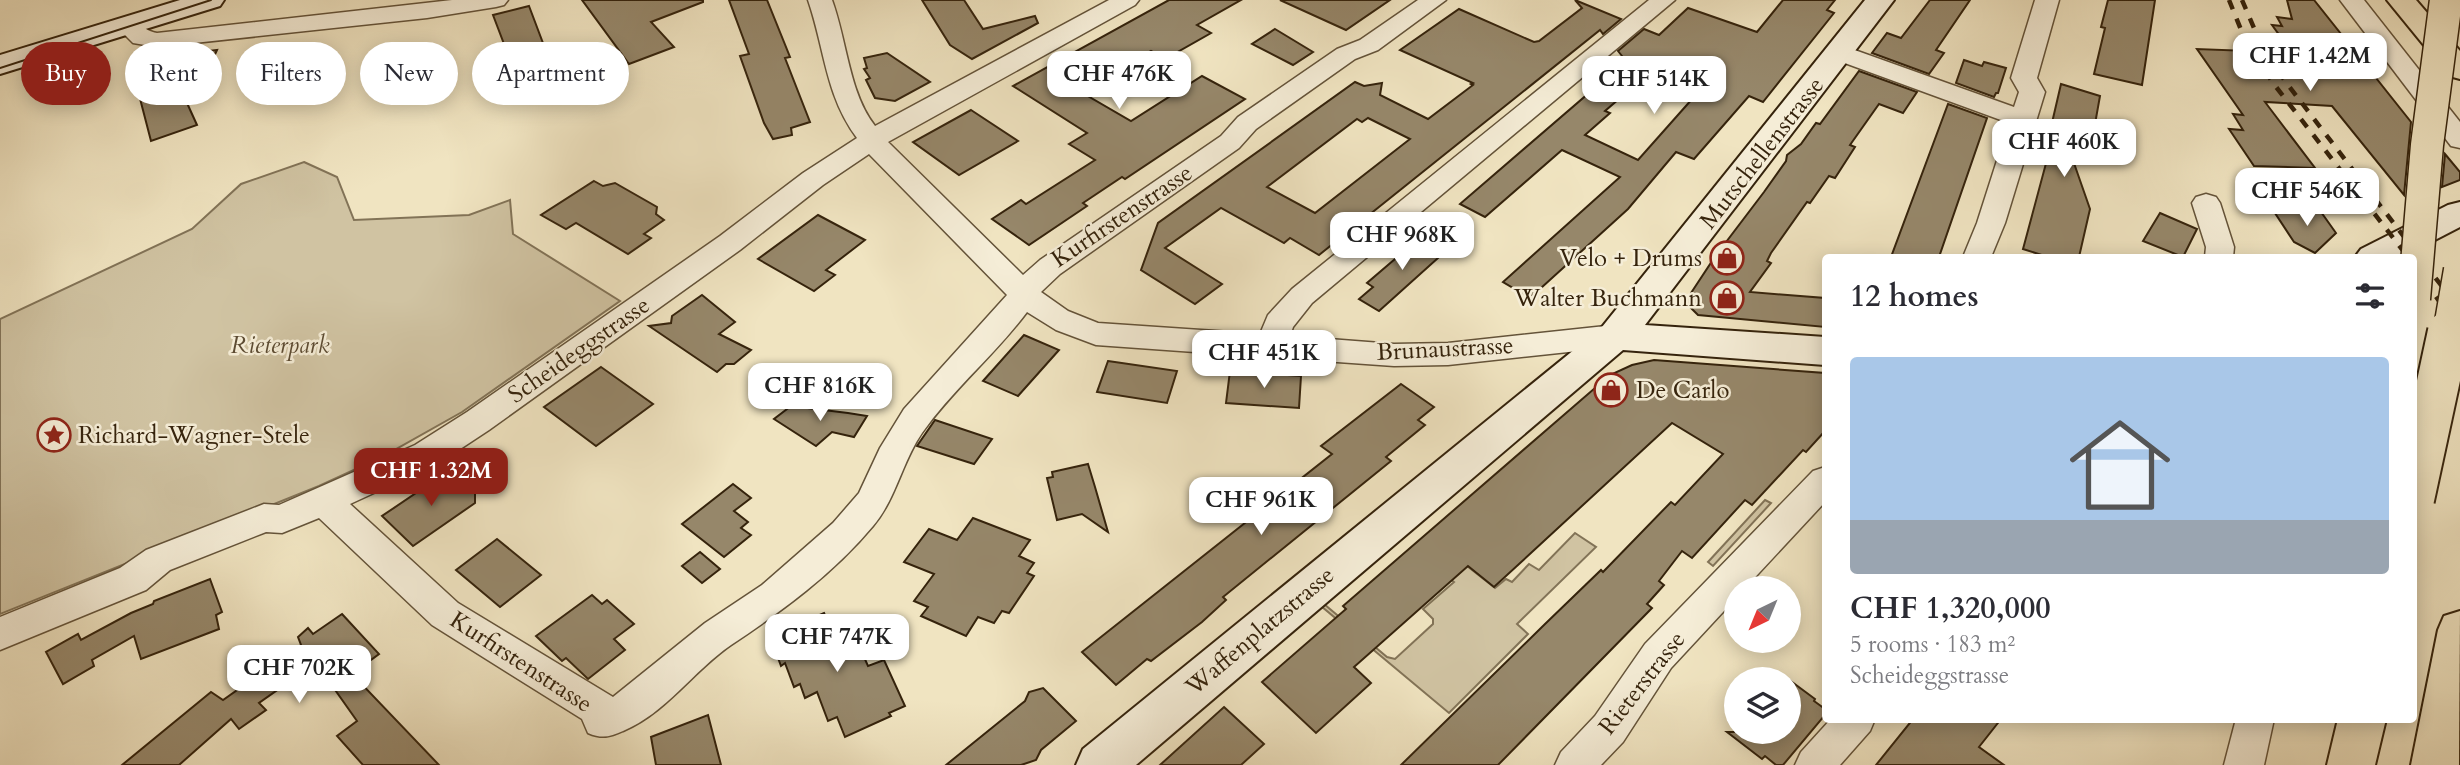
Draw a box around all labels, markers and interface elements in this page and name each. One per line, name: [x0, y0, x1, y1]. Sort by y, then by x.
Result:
pin: CHF 1.42M: [2230, 34, 2390, 93]
text: CHF 1.42M: [2249, 40, 2371, 71]
chip: Buy: [21, 42, 111, 105]
chip: Rent: [125, 42, 222, 105]
chip: Filters: [236, 42, 346, 105]
chip: New: [360, 42, 458, 105]
chip: Apartment: [472, 42, 629, 105]
pin: CHF 476K: [1047, 52, 1191, 111]
pin: CHF 514K: [1582, 57, 1726, 116]
text: CHF 476K: [1063, 58, 1175, 89]
text: CHF 514K: [1598, 63, 1710, 94]
street label: Mutschellenstrasse: [1692, 70, 1832, 236]
pin: CHF 460K: [1992, 120, 2136, 179]
text: CHF 460K: [2008, 126, 2120, 157]
street label: Kurfirstenstrasse: [1045, 156, 1199, 276]
pin: CHF 546K: [2235, 168, 2379, 228]
text: CHF 546K: [2251, 175, 2363, 206]
pin: CHF 968K: [1330, 212, 1474, 272]
text: CHF 968K: [1346, 219, 1458, 250]
shop icon: Velo + Drums: [1708, 239, 1746, 277]
place label: Velo + Drums: [1559, 242, 1702, 275]
text: 12 homes: [1850, 276, 1979, 317]
icon: filters: [2351, 277, 2389, 315]
shop icon: Walter Buchmann: [1708, 279, 1746, 317]
place label: Walter Buchmann: [1513, 282, 1702, 315]
street label: Scheideggstrasse: [502, 289, 656, 411]
park label: Rieterpark: [230, 329, 330, 362]
street label: Brunaustrasse: [1376, 329, 1514, 369]
pin: CHF 451K: [1192, 330, 1336, 390]
text: CHF 451K: [1208, 337, 1320, 368]
pin: CHF 816K: [748, 364, 892, 423]
text: CHF 816K: [764, 370, 876, 401]
shop icon: De Carlo: [1592, 371, 1630, 409]
place label: De Carlo: [1636, 374, 1729, 407]
icon: home: [2057, 402, 2183, 528]
place icon: Richard-Wagner-Stele: [35, 416, 73, 454]
place label: Richard-Wagner-Stele: [78, 419, 310, 452]
pin: CHF 1.32M: [351, 448, 511, 508]
text: CHF 1.32M: [370, 455, 492, 486]
pin: CHF 961K: [1189, 477, 1333, 537]
text: CHF 961K: [1205, 484, 1317, 515]
street label: Waffenplatzstrasse: [1178, 559, 1341, 704]
north arrow: [1724, 576, 1801, 653]
map controls: [1724, 576, 1801, 744]
text: CHF 1,320,000: [1850, 588, 2051, 629]
street label: Kurfirstenstrasse: [443, 604, 599, 720]
pin: CHF 747K: [765, 614, 909, 674]
text: CHF 747K: [781, 621, 893, 652]
street label: Rieterstrasse: [1591, 624, 1693, 742]
text: 5 rooms · 183 m²: [1850, 629, 2015, 660]
pin: CHF 702K: [227, 646, 371, 705]
text: CHF 702K: [243, 652, 355, 683]
text: Scheideggstrasse: [1850, 660, 2009, 691]
button: layers: [1724, 667, 1801, 744]

